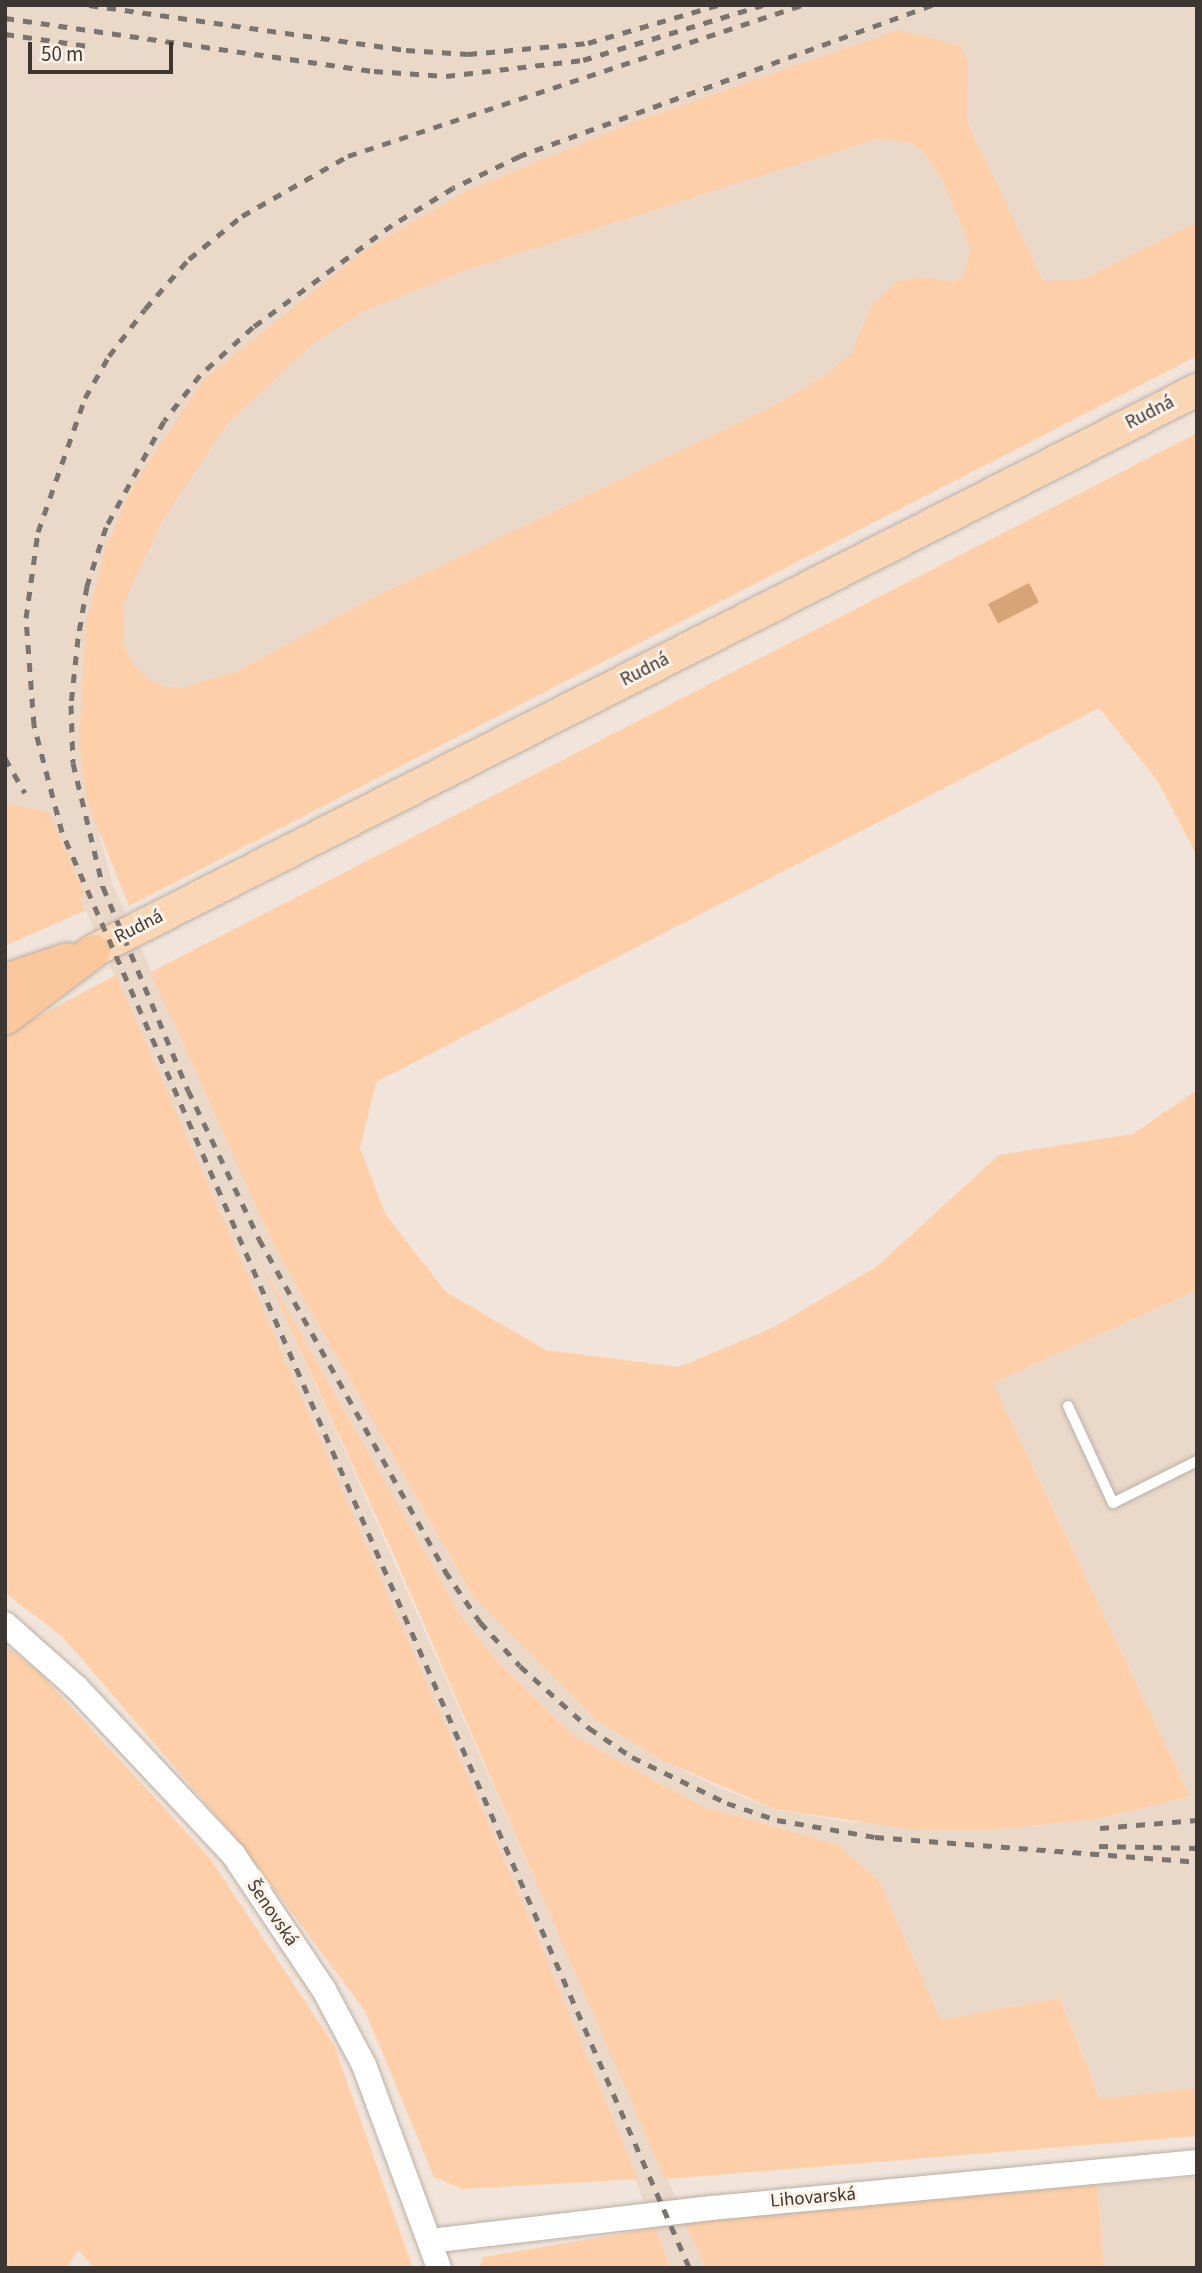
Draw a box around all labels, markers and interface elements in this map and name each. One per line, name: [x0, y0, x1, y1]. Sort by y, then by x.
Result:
scale bar: [32, 28, 177, 72]
text: 50 m: [41, 39, 83, 69]
street label: Rudná: [1122, 391, 1178, 435]
street label: Rudná: [617, 648, 673, 692]
street label: Rudná: [111, 905, 167, 949]
street label: Šenovská: [241, 1875, 303, 1951]
street label: Lihovarská: [769, 2183, 857, 2213]

